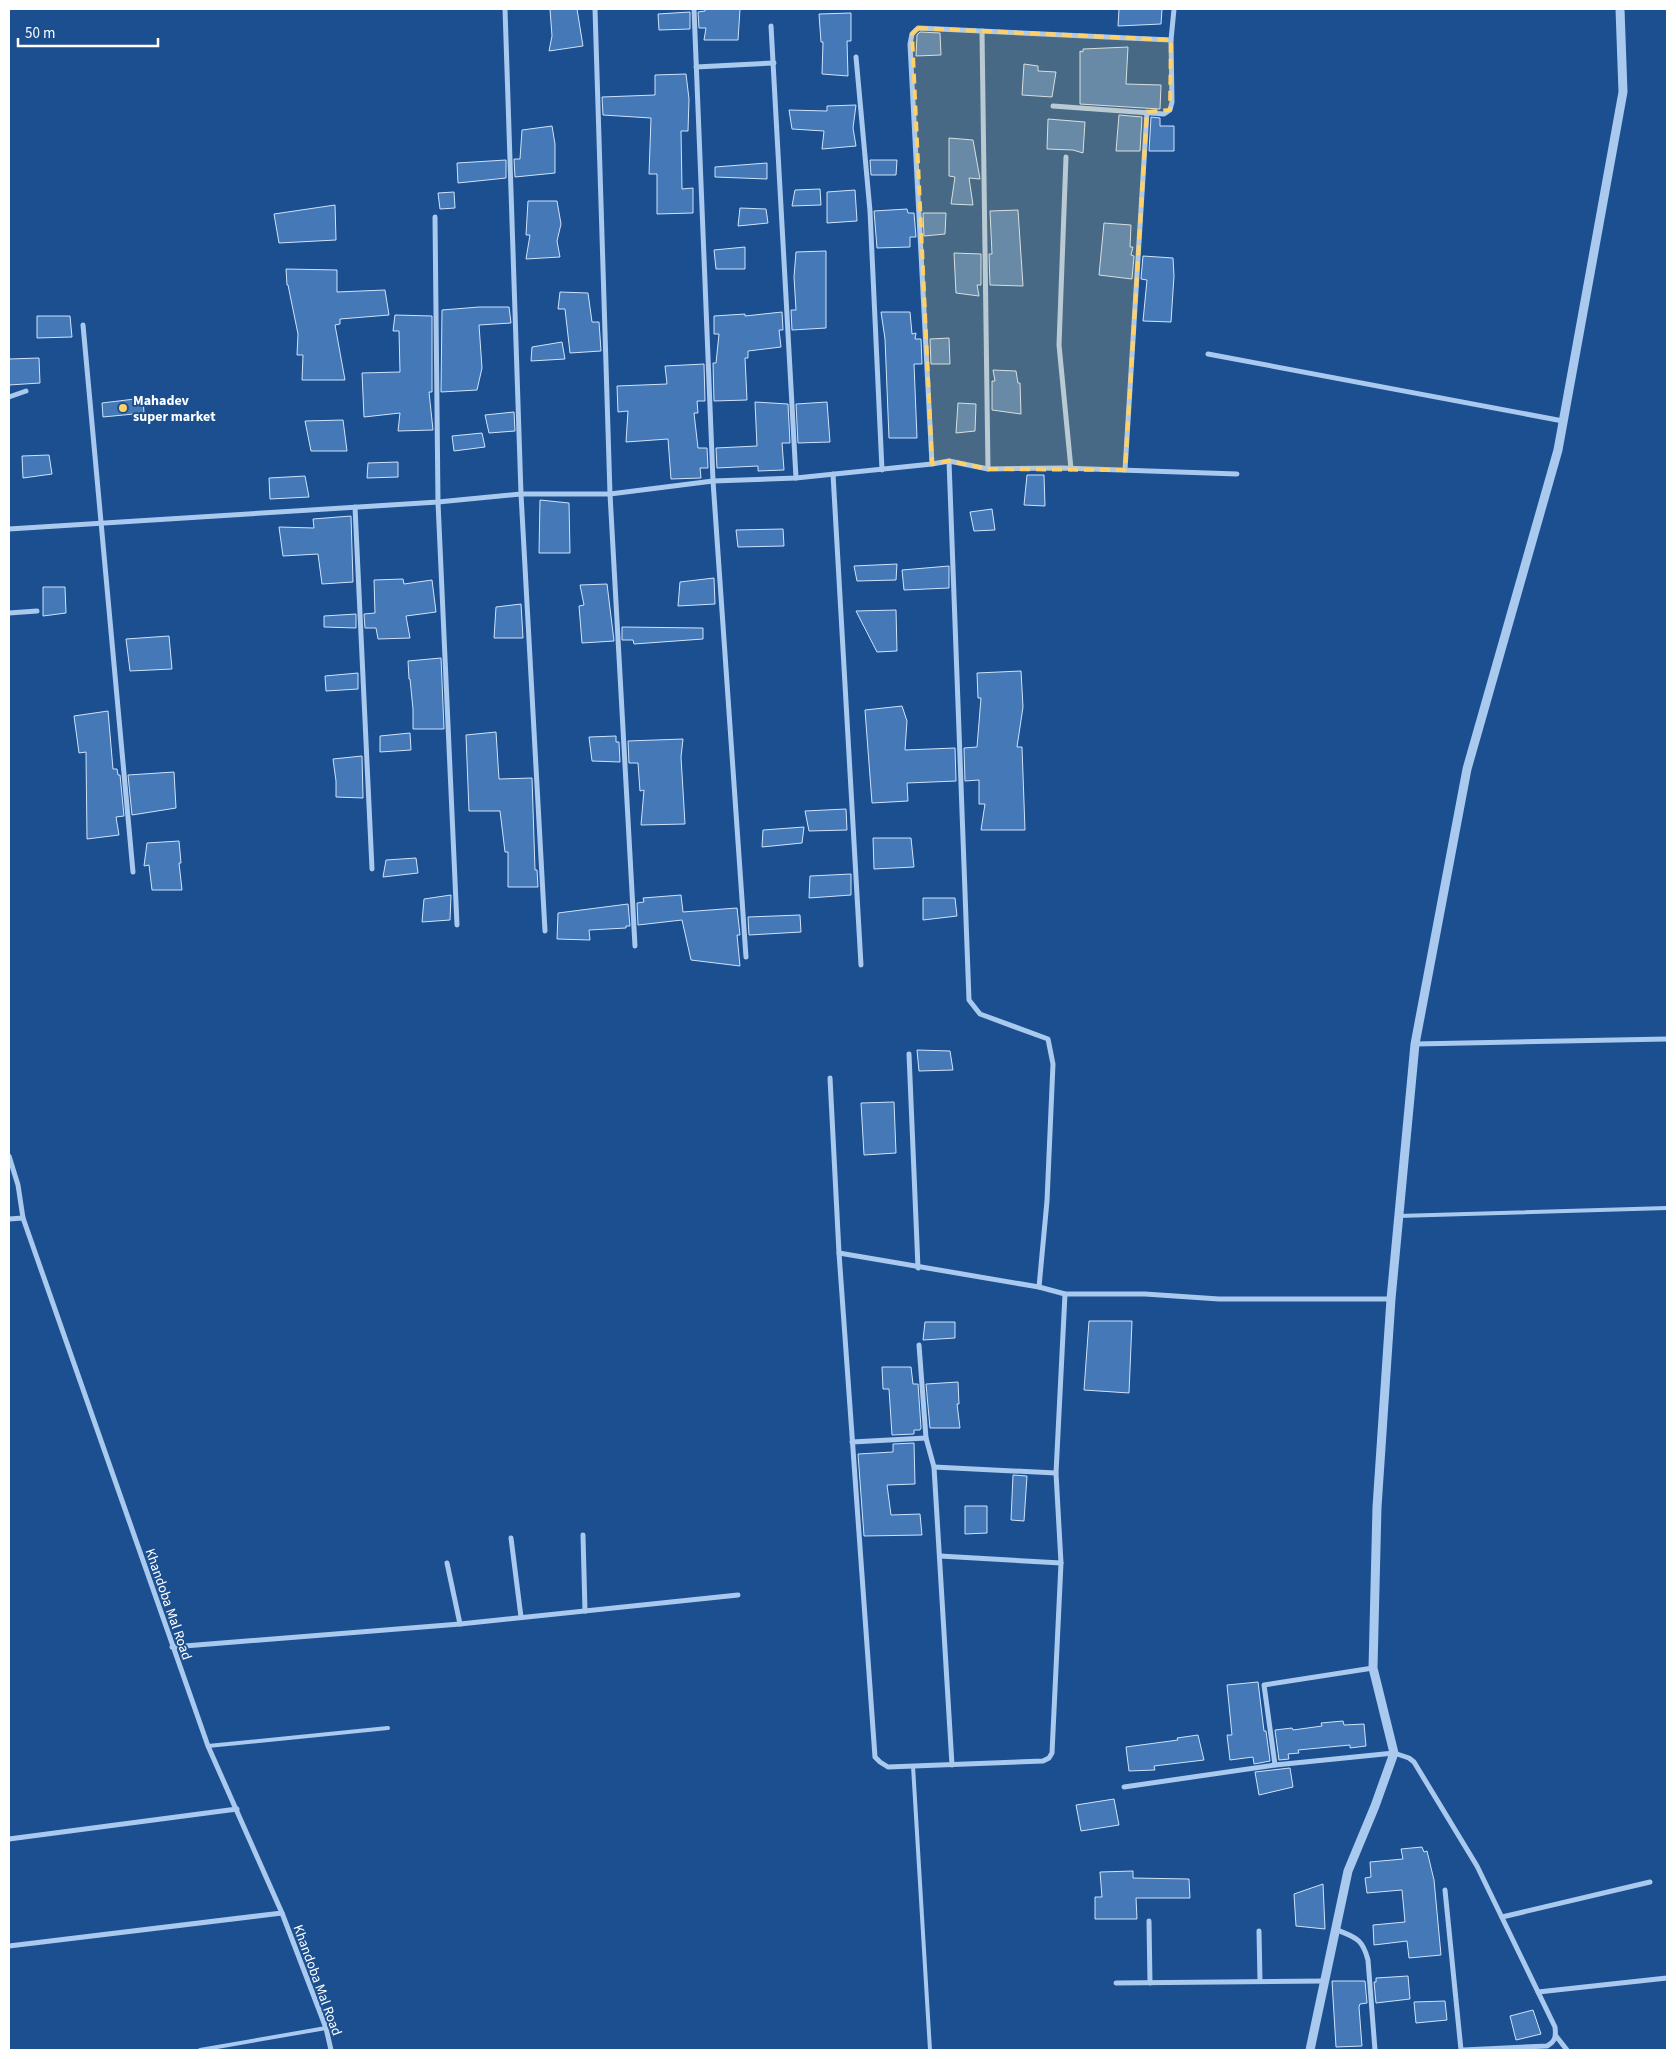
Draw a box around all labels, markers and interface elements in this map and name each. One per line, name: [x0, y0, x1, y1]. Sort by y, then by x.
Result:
scale bar: [18, 15, 158, 47]
text: 50 m: [25, 23, 55, 44]
place label: Mahadev super market: [133, 391, 216, 427]
marker: Mahadev super market: [117, 402, 129, 414]
street label: Khandoba Mal Road: [140, 1546, 197, 1663]
street label: Khandoba Mal Road: [288, 1922, 346, 2039]

